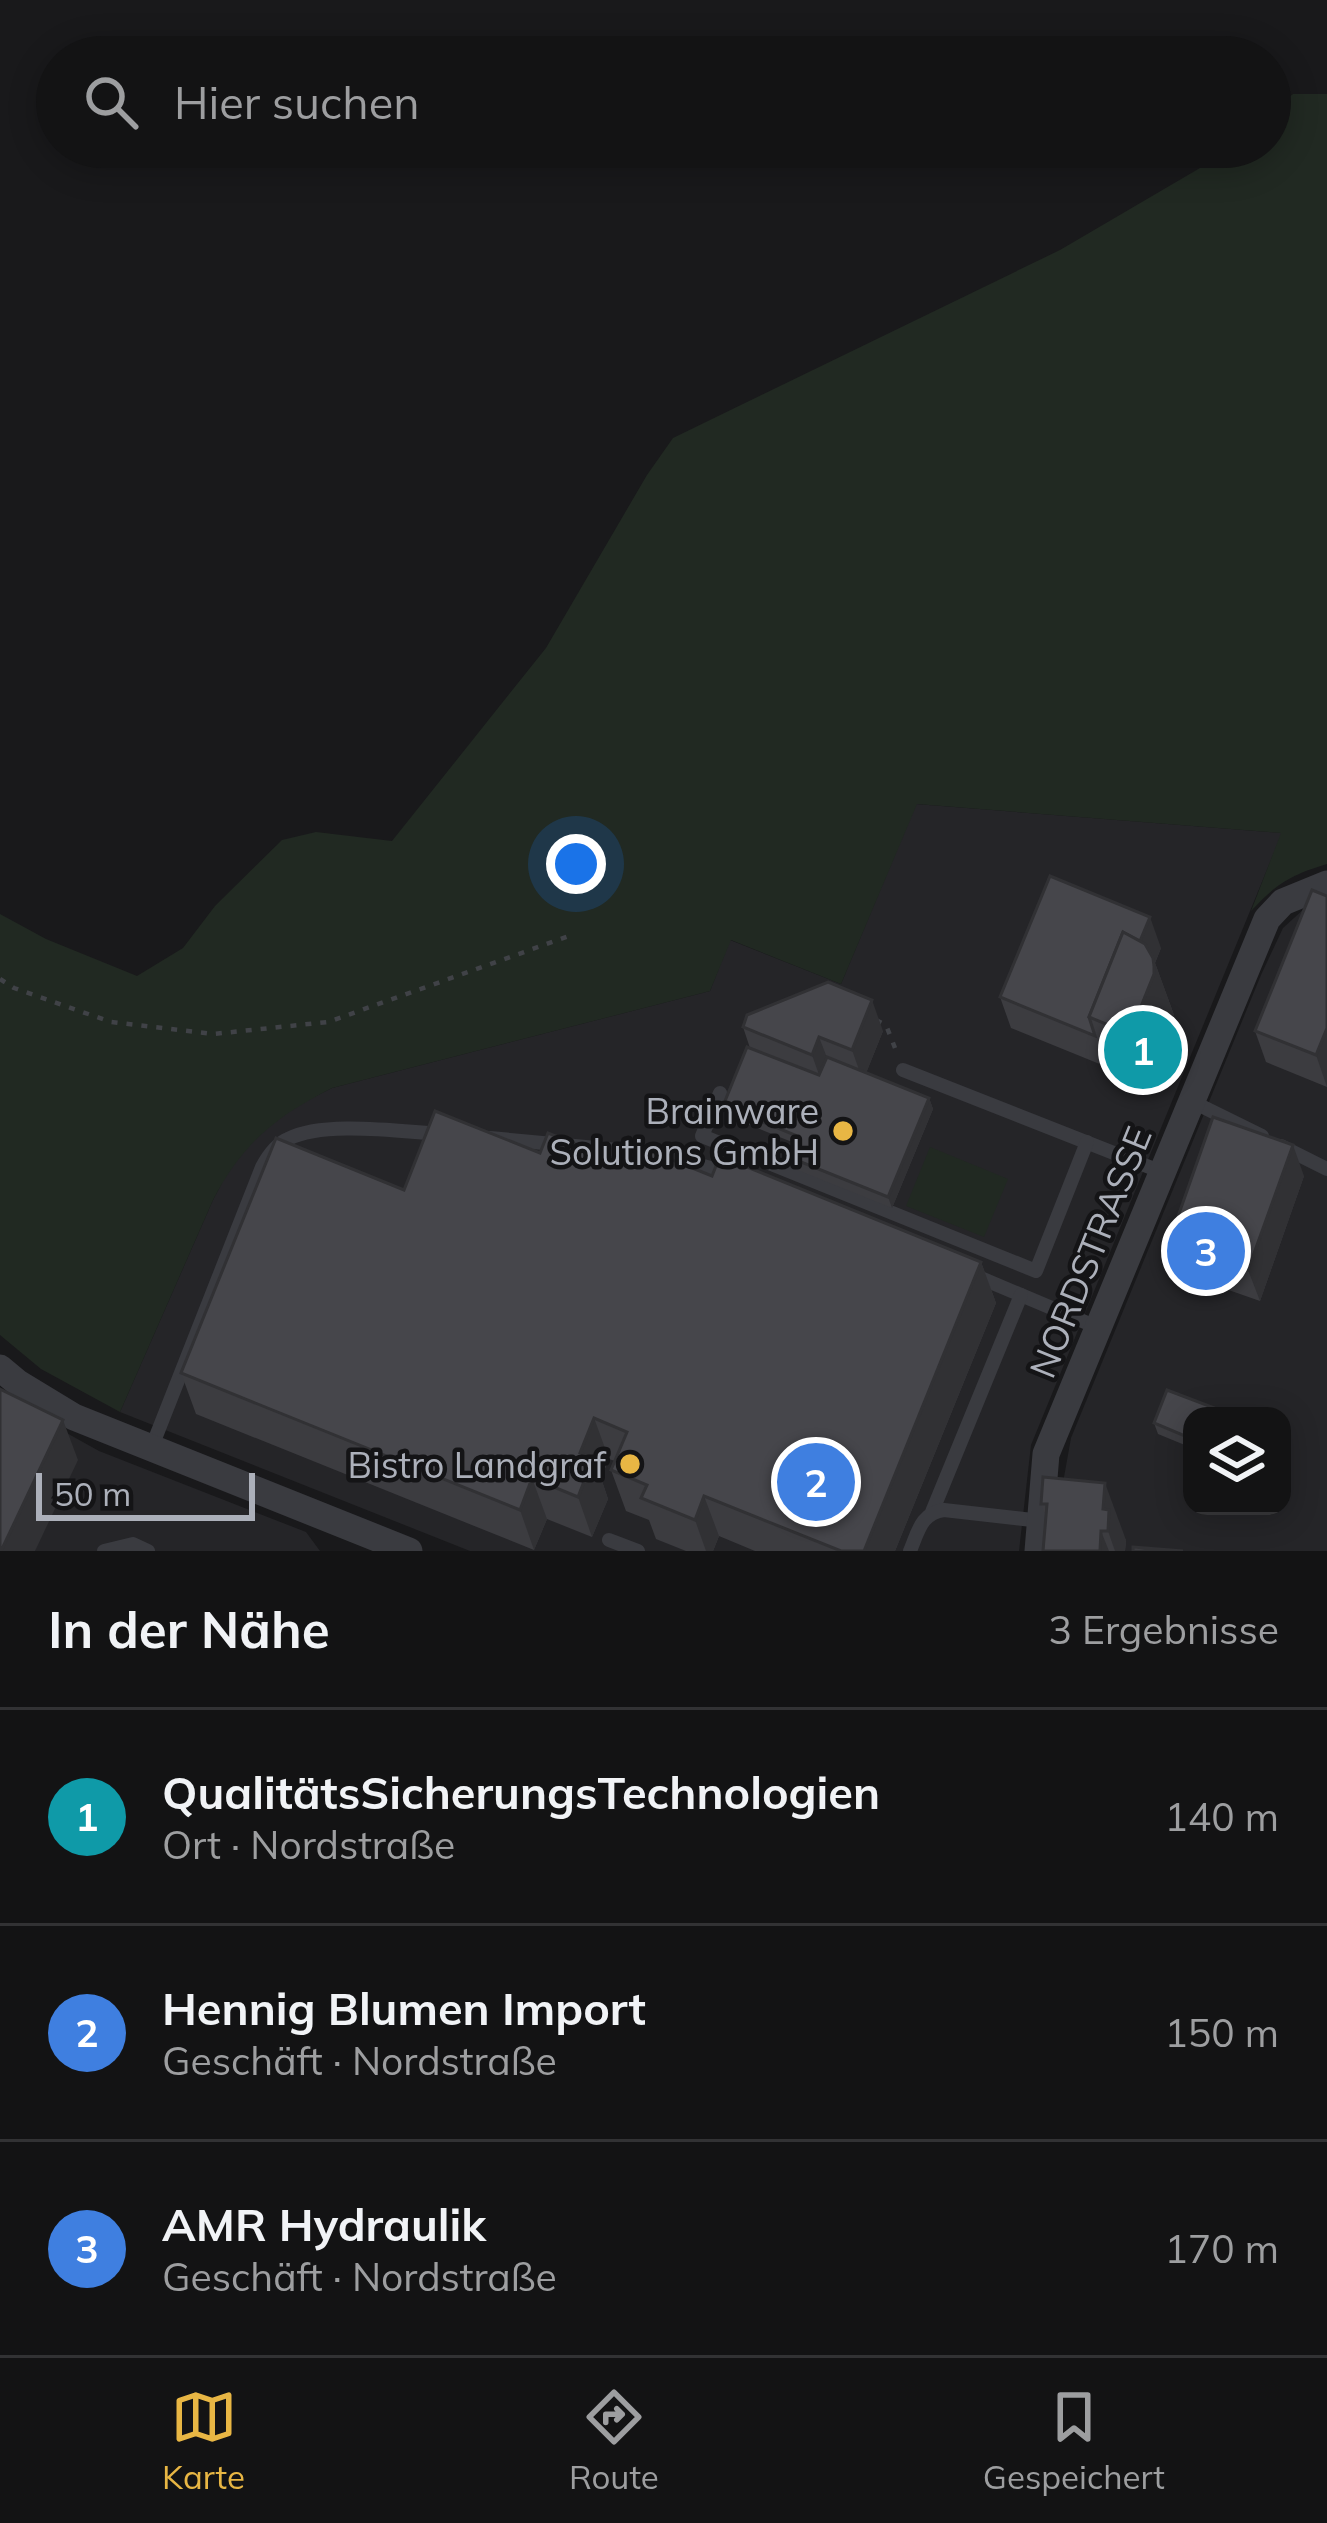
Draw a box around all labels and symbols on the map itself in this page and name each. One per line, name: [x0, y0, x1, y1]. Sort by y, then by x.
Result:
your location: [546, 834, 606, 894]
pin: 1: [1104, 1005, 1182, 1095]
place label: Brainware Solutions GmbH: [550, 1088, 819, 1174]
marker: Brainware Solutions GmbH: [830, 1118, 856, 1144]
street label: NORDSTRASSE: [1019, 1120, 1161, 1384]
pin: 3: [1167, 1206, 1245, 1296]
pin: 2: [777, 1437, 855, 1527]
place label: Bistro Landgraf: [348, 1442, 607, 1487]
marker: Bistro Landgraf: [617, 1451, 643, 1477]
scale bar: [36, 1467, 255, 1520]

